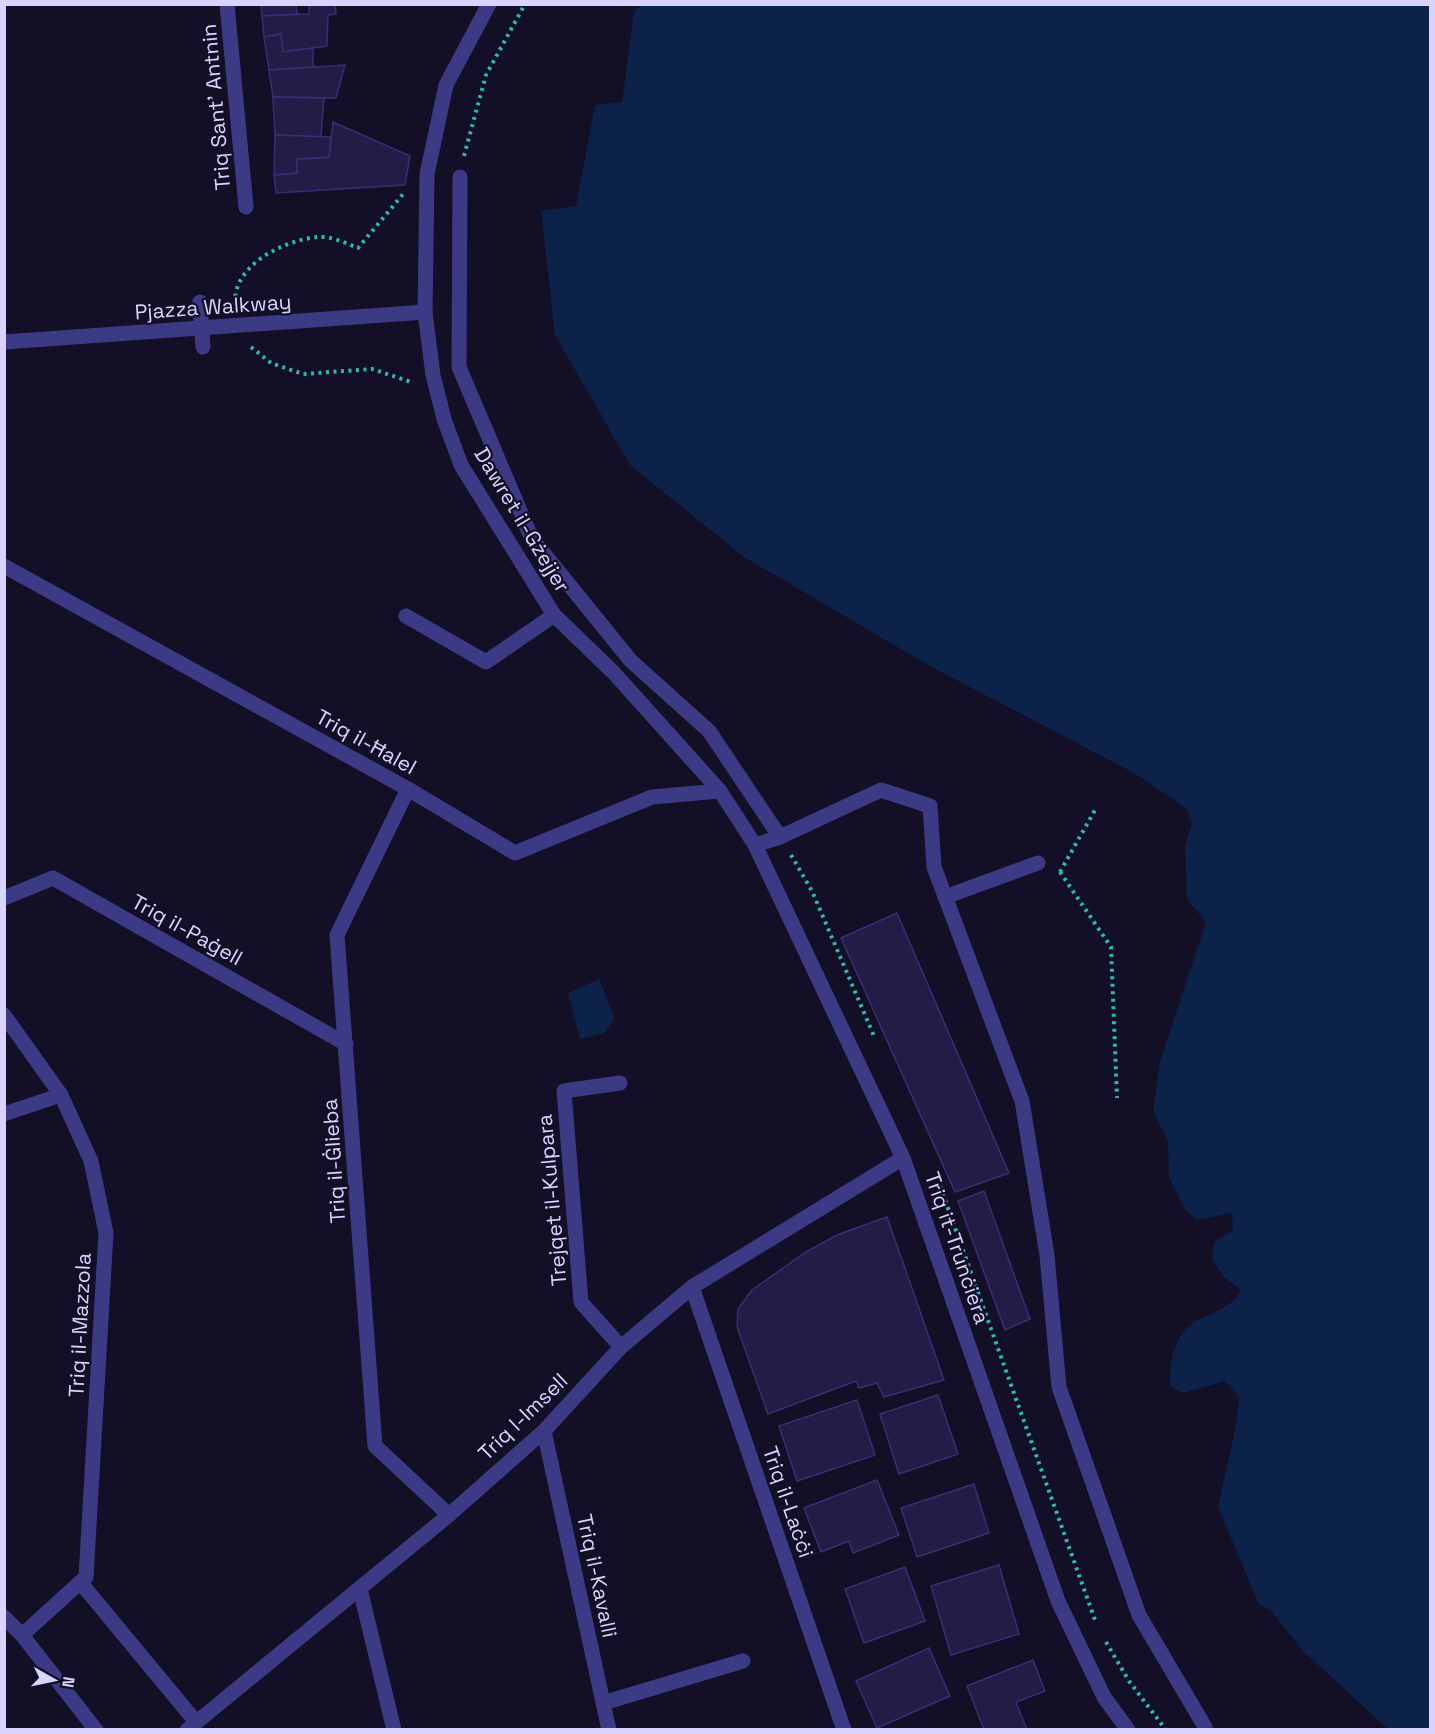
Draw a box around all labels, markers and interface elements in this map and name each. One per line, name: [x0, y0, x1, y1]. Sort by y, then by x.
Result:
street label: Triq Sant' Antnin: [195, 23, 236, 191]
street label: Pjazza Walkway: [134, 288, 292, 325]
street label: Dawret il-Gżejjer: [468, 442, 576, 597]
street label: Triq il-Ħalel: [311, 703, 421, 780]
street label: Triq il-Paġell: [127, 888, 248, 971]
street label: Triq il-Ġlieba: [316, 1098, 351, 1224]
street label: Trejqet il-Kulpara: [531, 1113, 572, 1287]
street label: Triq it-Trunċiera: [919, 1168, 996, 1327]
street label: Triq il-Mazzola: [62, 1252, 97, 1398]
street label: Triq l-Imsell: [472, 1367, 573, 1466]
street label: Triq il-Laċċi: [757, 1443, 820, 1561]
street label: Triq il-Kavalli: [571, 1512, 624, 1640]
north arrow: [24, 1650, 84, 1710]
text: N: [57, 1675, 80, 1689]

